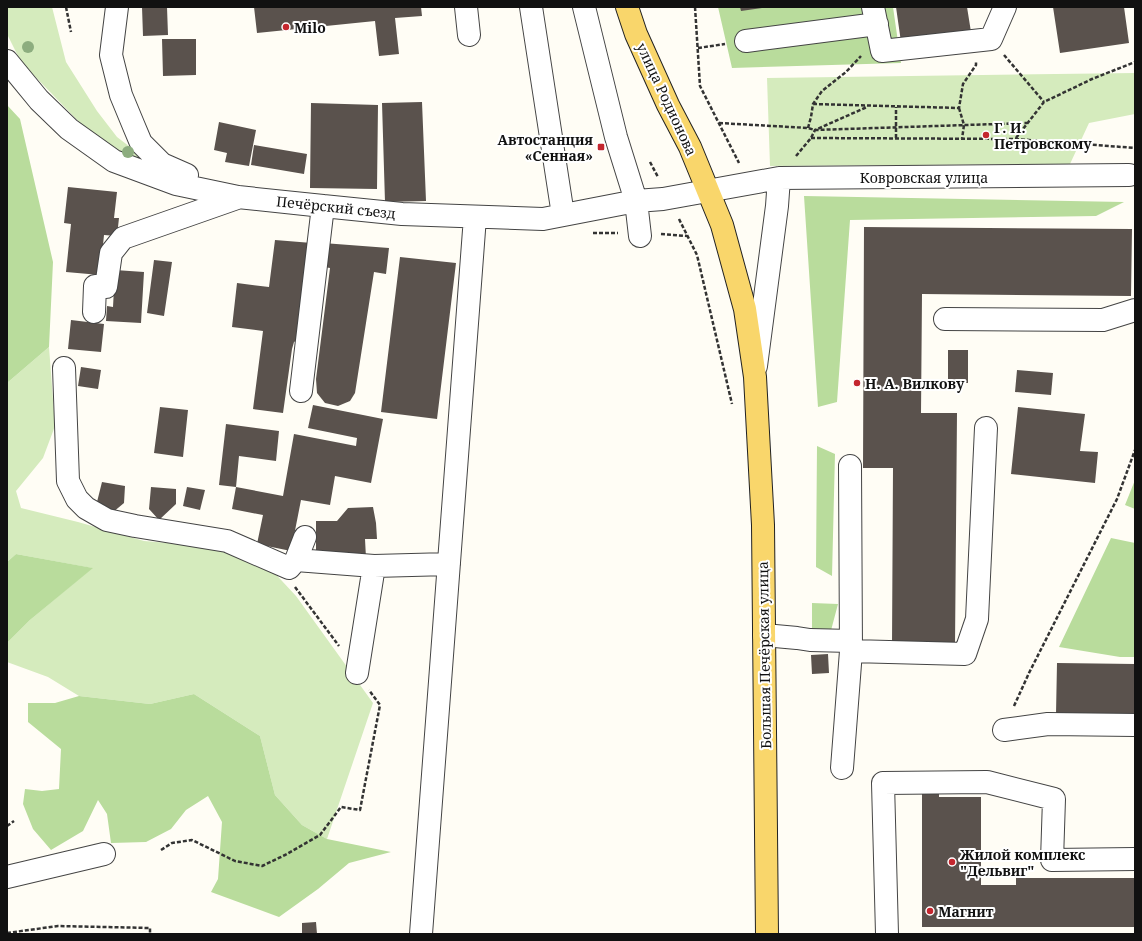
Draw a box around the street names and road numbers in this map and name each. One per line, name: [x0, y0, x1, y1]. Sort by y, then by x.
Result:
street label: улица Родионова: [632, 39, 702, 159]
street label: Ковровская улица: [860, 168, 988, 187]
street label: Печёрский съезд: [275, 191, 397, 223]
street label: Большая Печёрская улица: [753, 561, 775, 749]

